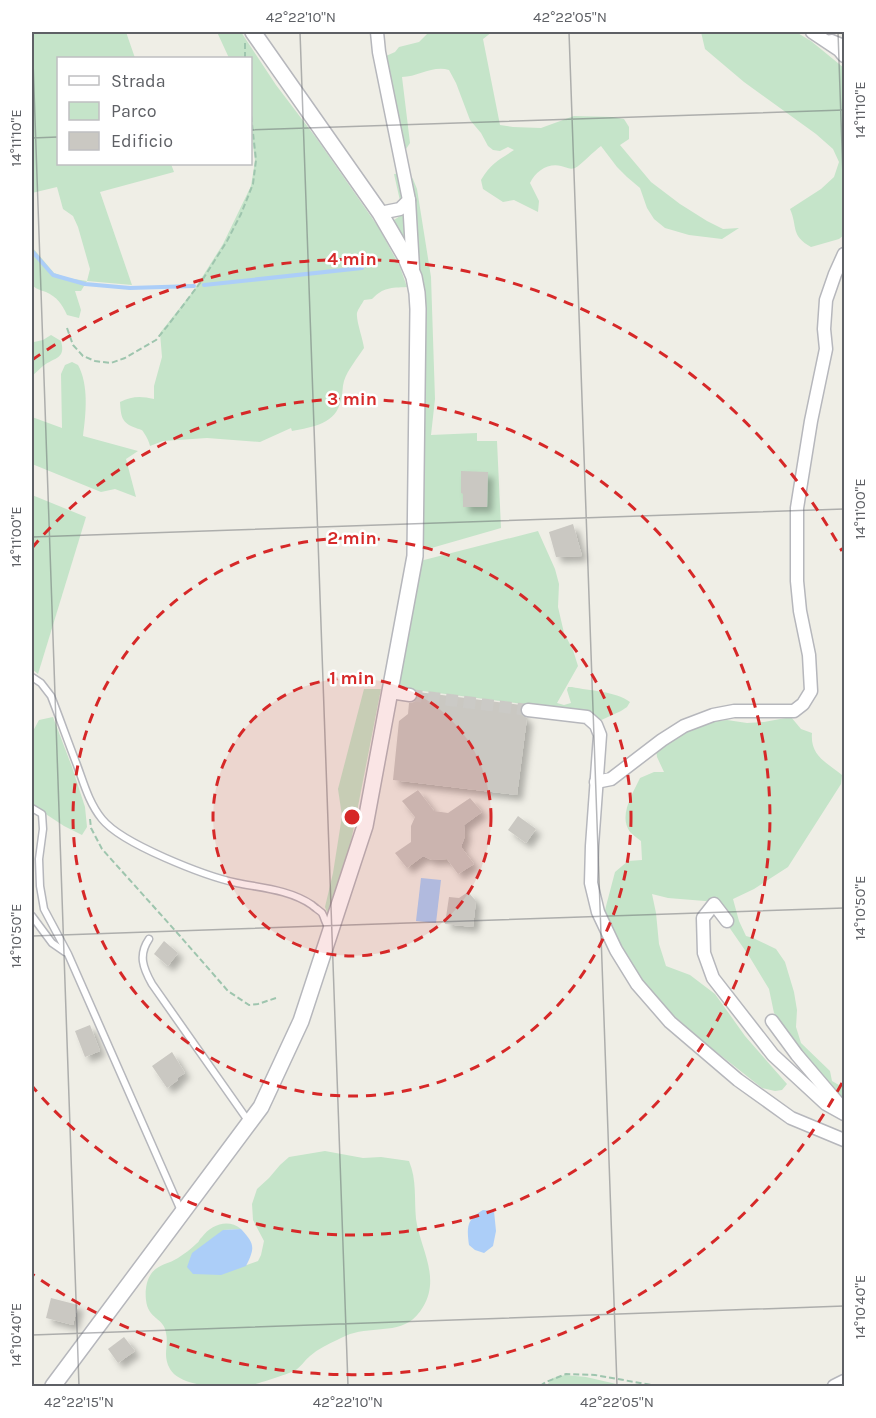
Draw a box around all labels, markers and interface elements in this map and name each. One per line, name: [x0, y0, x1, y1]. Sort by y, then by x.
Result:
text: 42°22'10"N: [266, 8, 336, 26]
text: 42°22'05"N: [533, 8, 607, 26]
legend: [57, 57, 252, 165]
text: Strada: [111, 70, 166, 92]
text: 14°11'10"E: [851, 81, 869, 139]
text: Parco: [111, 100, 157, 122]
text: 14°11'10"E: [7, 109, 25, 167]
text: Edificio: [111, 130, 173, 152]
text: 4 min: [327, 248, 377, 270]
text: 3 min: [327, 388, 377, 410]
text: 14°11'00"E: [851, 478, 869, 540]
text: 14°11'00"E: [7, 506, 25, 568]
text: 2 min: [327, 527, 377, 549]
text: 1 min: [329, 667, 375, 689]
centre of rings: [342, 807, 362, 827]
text: 14°10'50"E: [851, 876, 869, 940]
text: 14°10'50"E: [7, 904, 25, 968]
text: 14°10'40"E: [851, 1275, 869, 1339]
text: 14°10'40"E: [7, 1303, 25, 1367]
text: 42°22'15"N: [44, 1393, 114, 1411]
text: 42°22'10"N: [313, 1393, 383, 1411]
text: 42°22'05"N: [580, 1393, 654, 1411]

